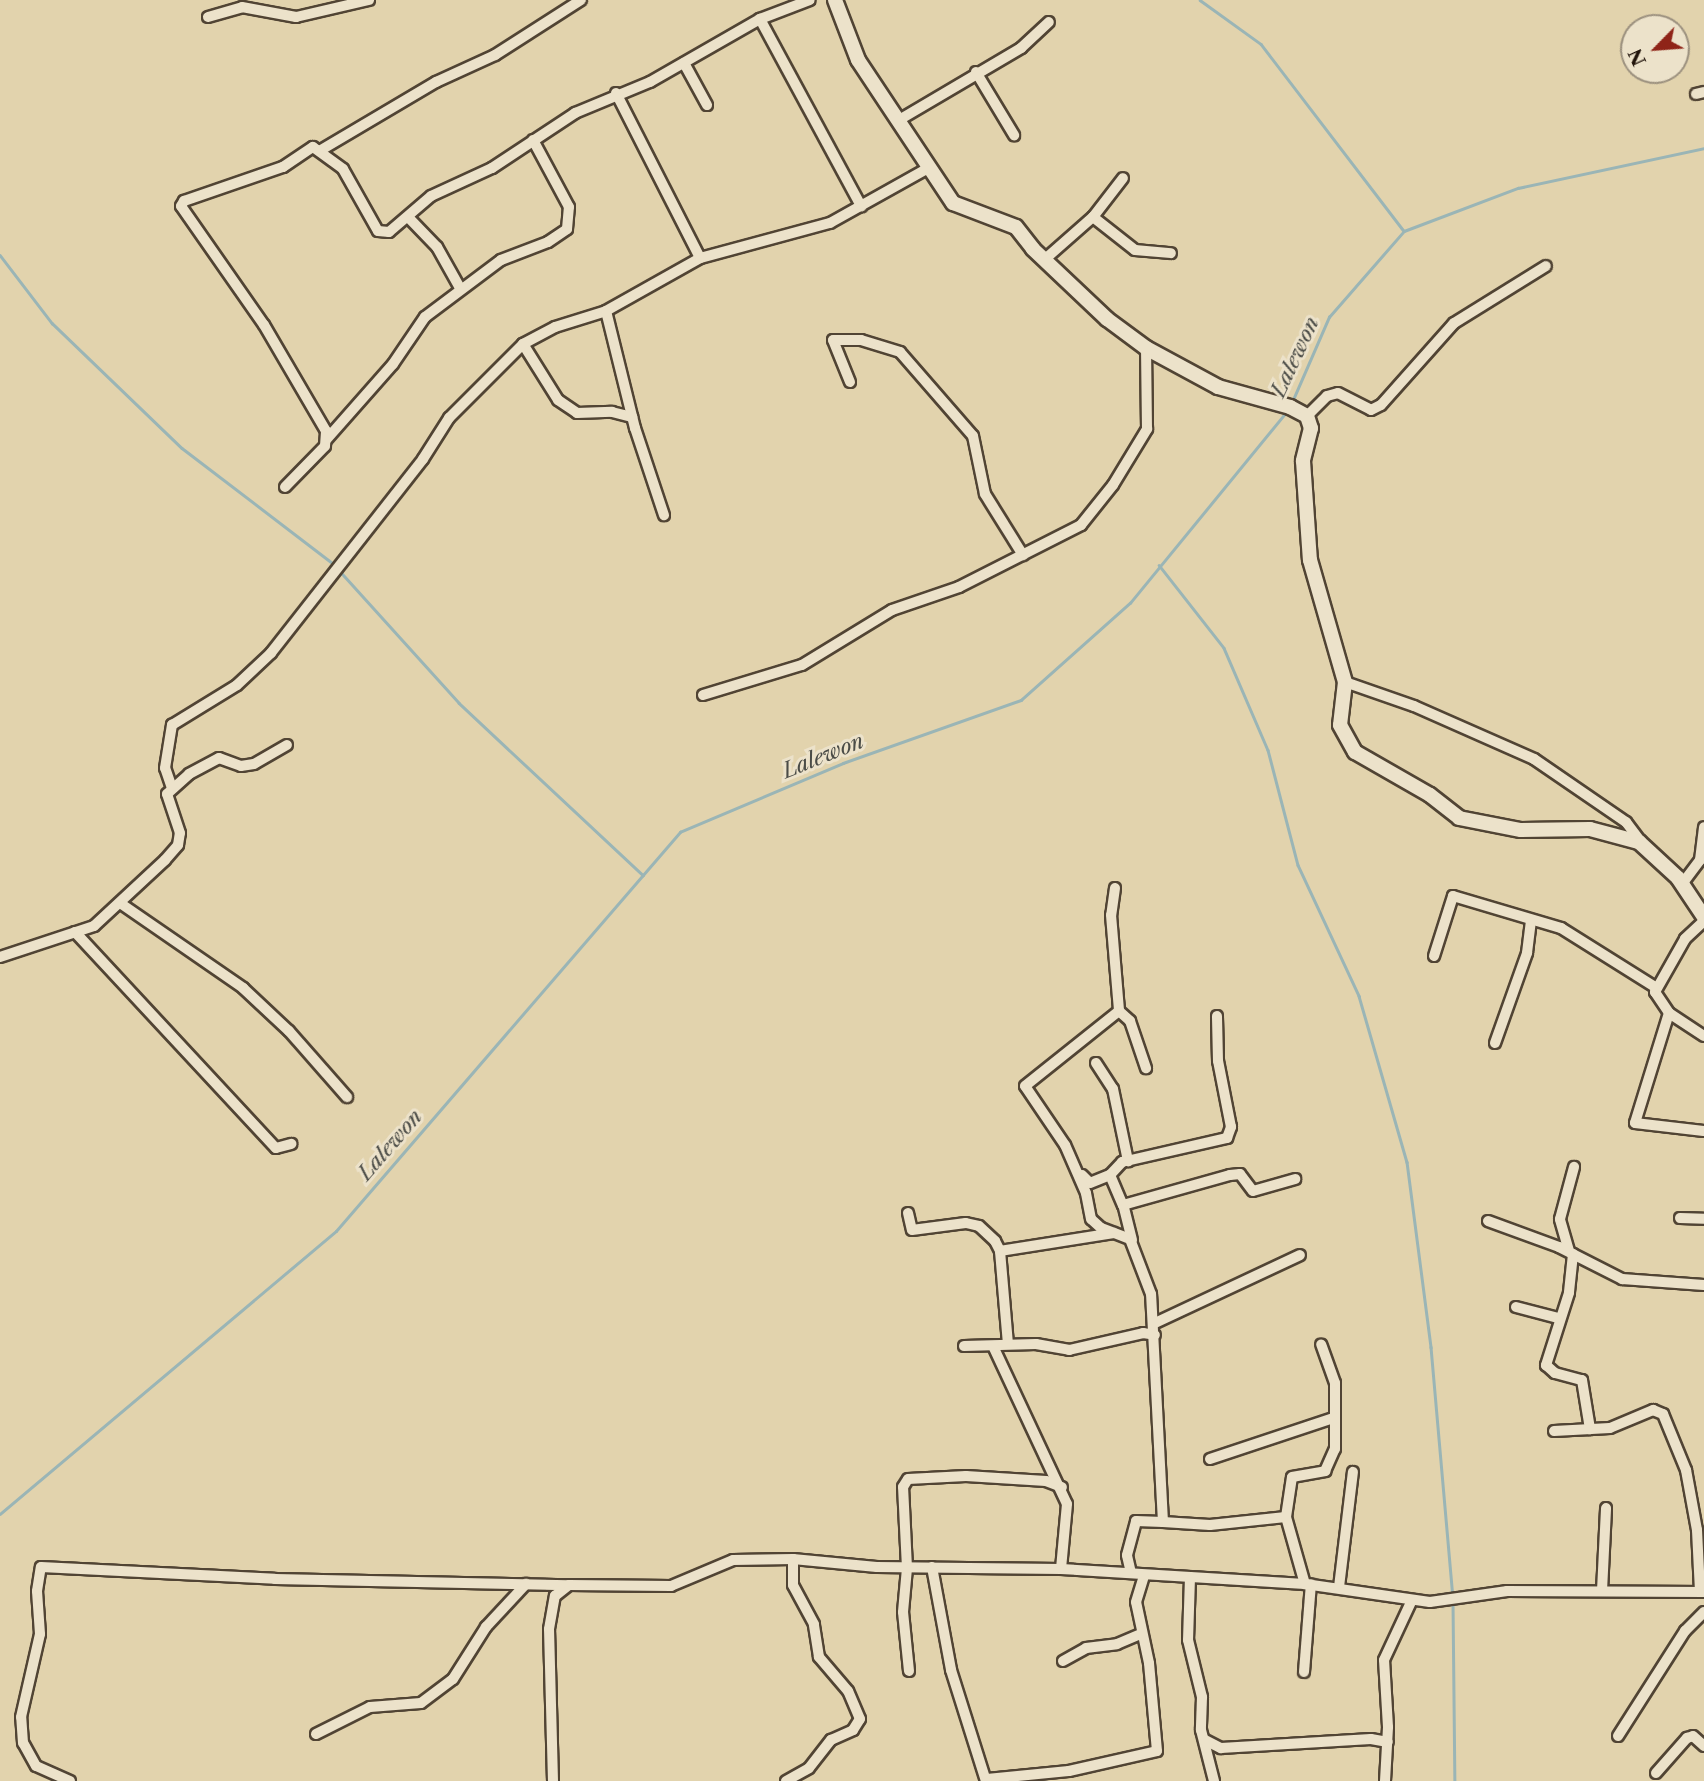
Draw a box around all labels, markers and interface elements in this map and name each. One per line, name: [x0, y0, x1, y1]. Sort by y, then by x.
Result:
north arrow: [1620, 14, 1690, 84]
text: N: [1623, 45, 1651, 70]
water label: Lalewon: [1266, 313, 1324, 401]
water label: Lalewon: [779, 728, 867, 784]
water label: Lalewon: [352, 1105, 428, 1185]

